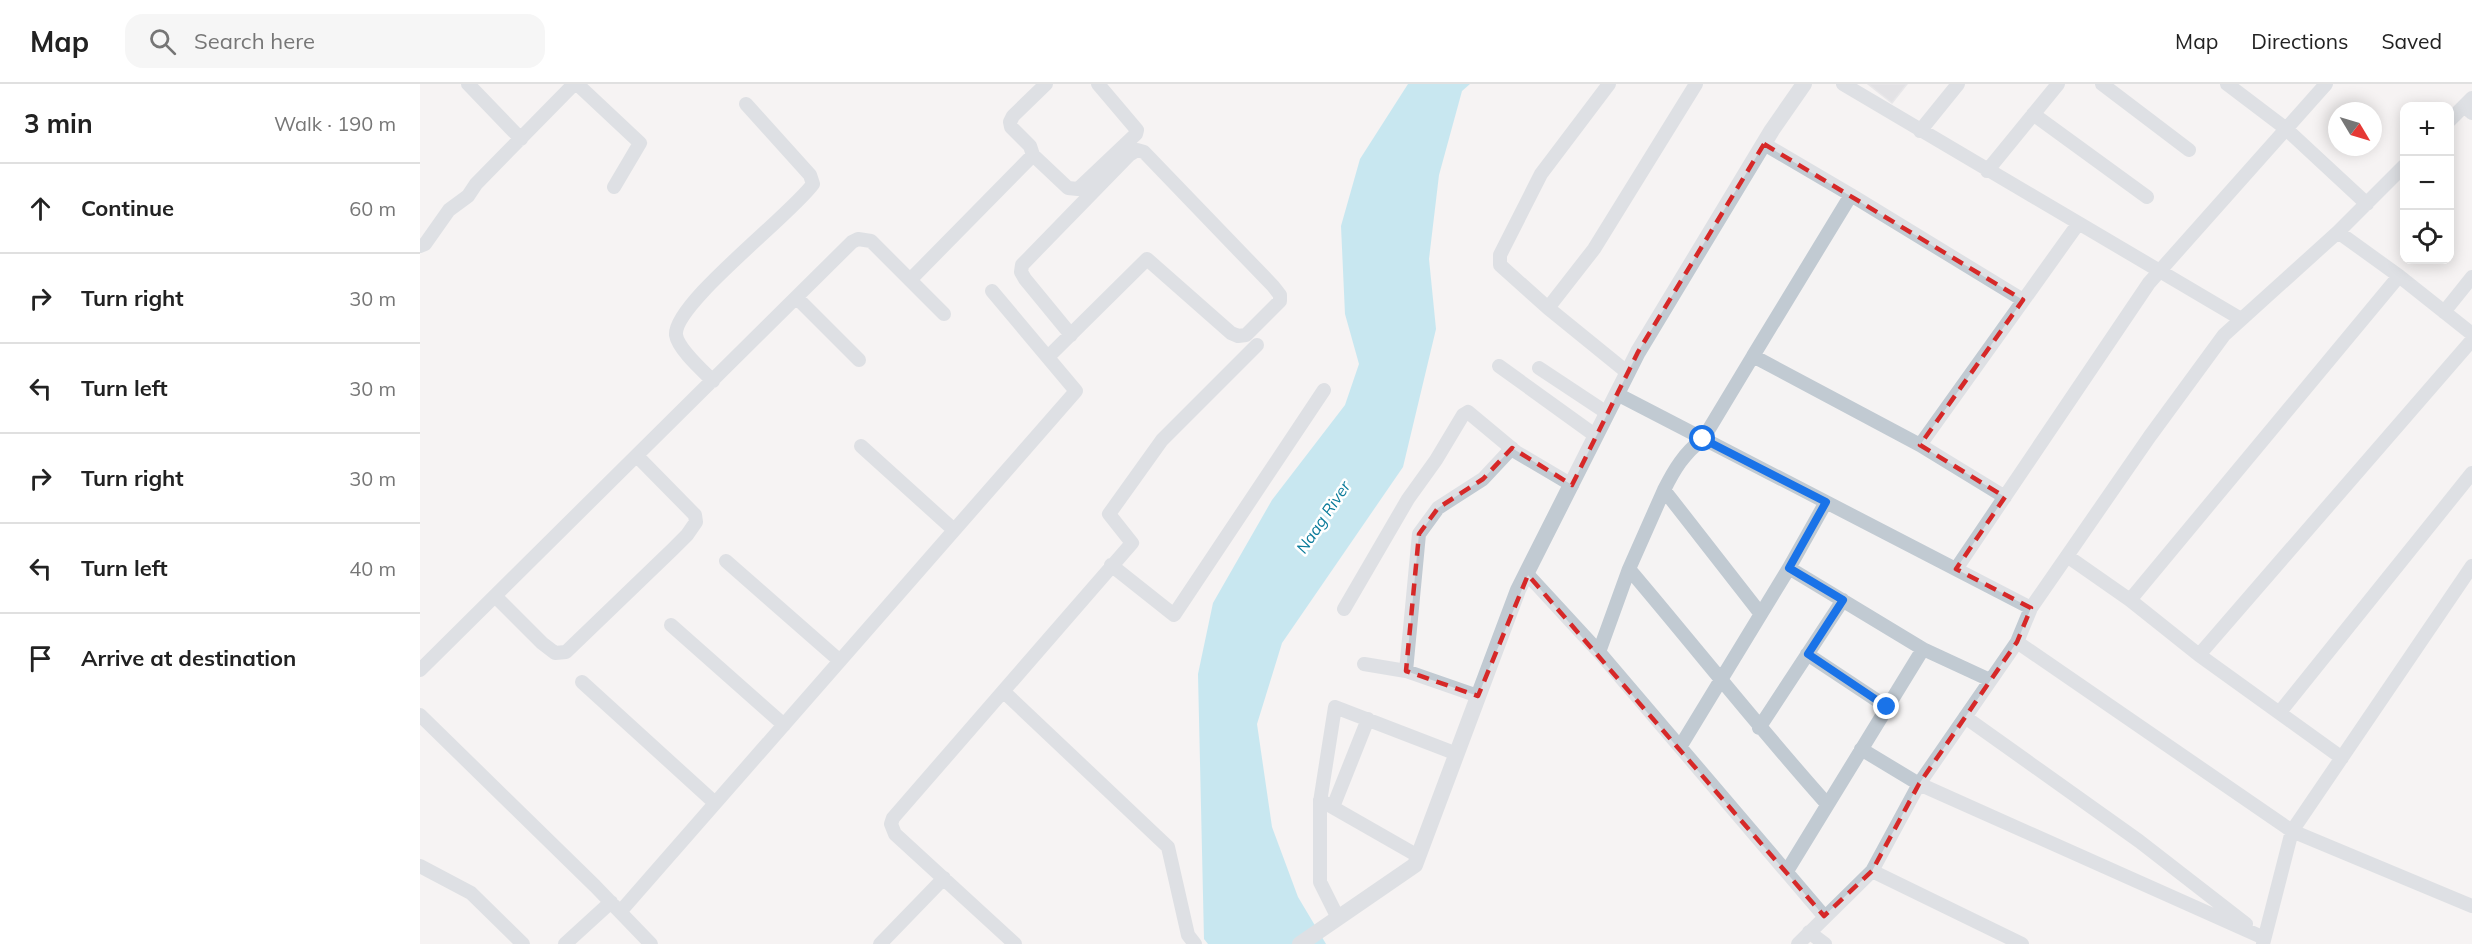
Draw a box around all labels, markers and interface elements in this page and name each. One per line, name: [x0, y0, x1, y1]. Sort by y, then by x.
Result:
search box: [125, 14, 545, 68]
text: Map: [30, 24, 89, 59]
icon: search: [146, 25, 179, 58]
text: Search here: [194, 27, 315, 55]
text: Map: [2175, 28, 2218, 54]
text: Directions: [2251, 28, 2348, 54]
text: Saved: [2381, 28, 2442, 54]
north arrow: [2328, 102, 2382, 156]
map controls: [2400, 102, 2454, 264]
button: +: [2400, 102, 2454, 156]
text: 3 min: [24, 107, 93, 140]
text: Walk · 190 m: [274, 111, 396, 136]
button: −: [2400, 156, 2454, 210]
icon: ahead: [24, 192, 57, 225]
text: Continue: [81, 194, 174, 222]
text: 60 m: [349, 196, 396, 221]
button: locate: [2400, 210, 2454, 264]
icon: right: [24, 282, 57, 315]
text: Turn right: [81, 284, 184, 312]
text: 30 m: [349, 286, 396, 311]
icon: left: [24, 372, 57, 405]
text: Turn left: [81, 374, 168, 402]
text: 30 m: [349, 376, 396, 401]
route start: [1689, 425, 1715, 451]
icon: right: [24, 462, 57, 495]
text: Turn right: [81, 464, 184, 492]
text: 30 m: [349, 466, 396, 491]
water label: Naag River: [1292, 476, 1355, 557]
icon: left: [24, 552, 57, 585]
text: Turn left: [81, 554, 168, 582]
text: 40 m: [349, 556, 396, 581]
icon: arrive: [24, 642, 57, 675]
text: Arrive at destination: [81, 644, 296, 672]
route end: [1873, 693, 1899, 719]

